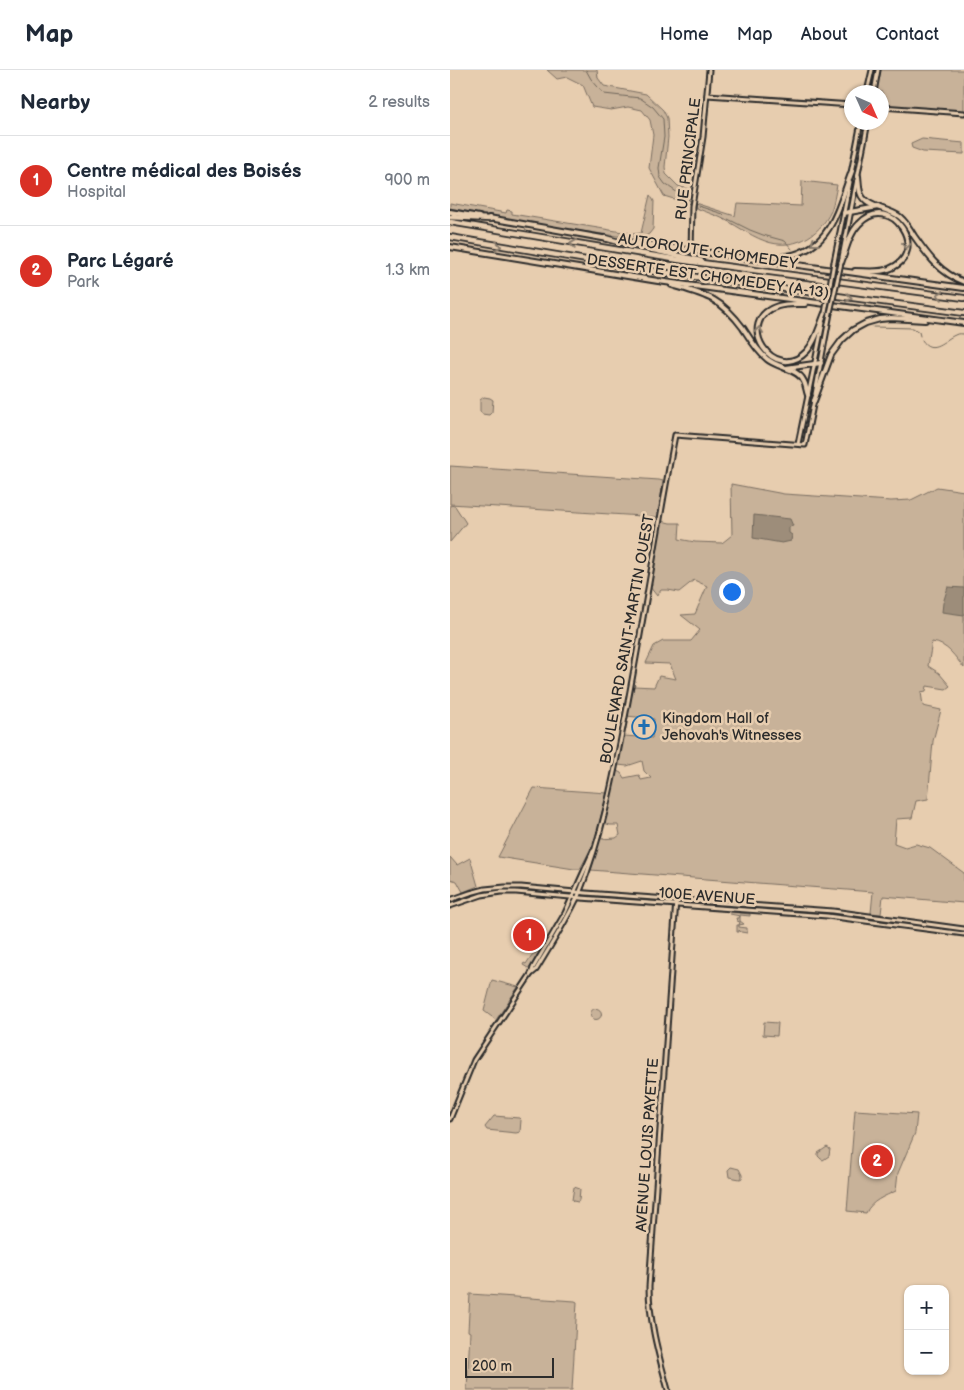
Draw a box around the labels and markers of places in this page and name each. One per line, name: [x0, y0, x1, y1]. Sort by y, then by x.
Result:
place label: Kingdom Hall of Jehovah's Witnesses: [662, 709, 802, 745]
church icon: Kingdom Hall of Jehovah's Witnesses: [631, 714, 657, 740]
pin: 1: [513, 916, 545, 954]
pin: 2: [861, 1142, 893, 1180]

